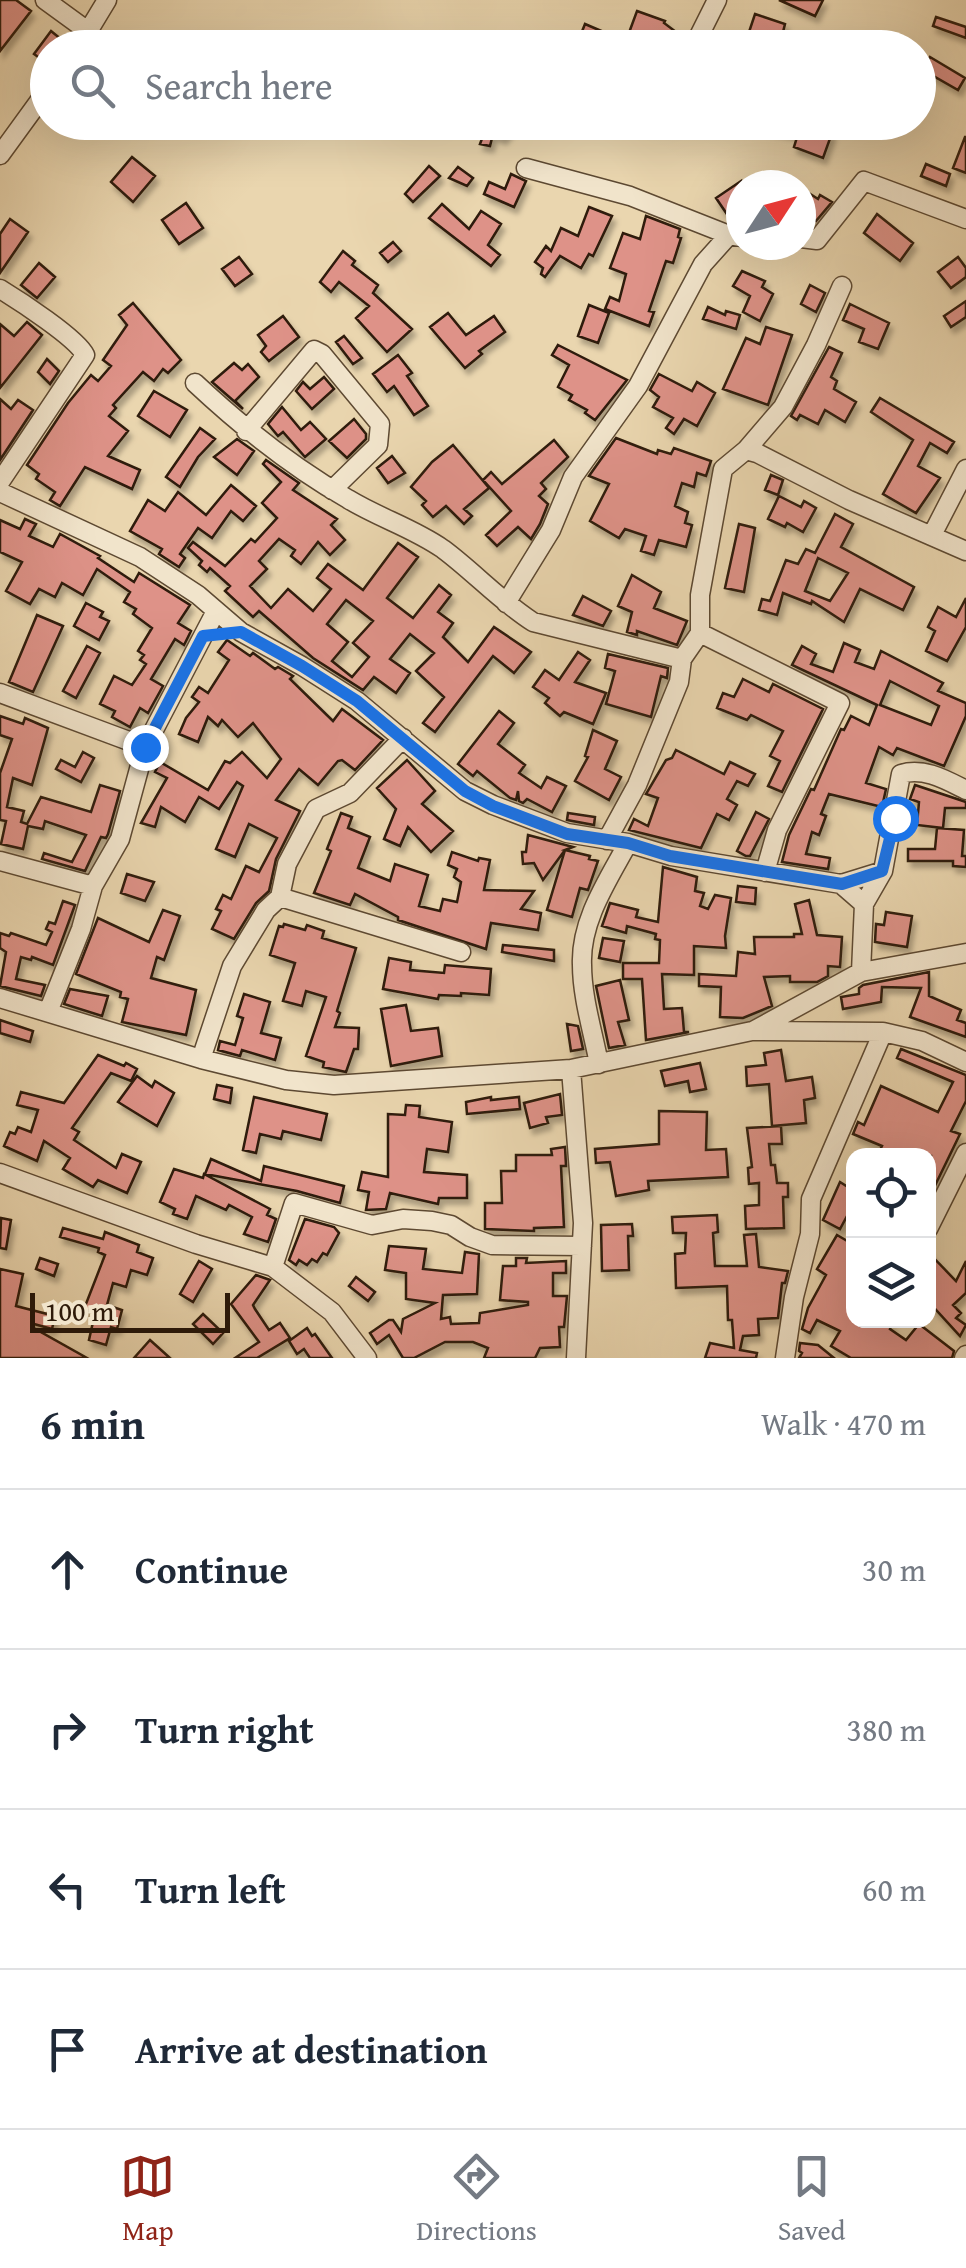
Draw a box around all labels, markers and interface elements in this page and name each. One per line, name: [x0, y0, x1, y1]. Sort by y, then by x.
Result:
search box: [30, 30, 936, 140]
text: Search here: [145, 57, 333, 113]
icon: search: [65, 58, 120, 113]
north arrow: [726, 170, 816, 260]
route end: [123, 725, 169, 771]
route start: [873, 796, 919, 842]
map controls: [846, 1148, 936, 1328]
button: locate: [846, 1148, 936, 1238]
button: layers: [846, 1238, 936, 1328]
scale bar: [30, 1288, 230, 1332]
text: 100 m: [45, 1290, 114, 1331]
text: 6 min: [40, 1393, 145, 1454]
text: Walk · 470 m: [761, 1400, 926, 1447]
text: Continue: [135, 1541, 288, 1597]
icon: ahead: [40, 1542, 95, 1597]
text: 30 m: [862, 1546, 926, 1593]
text: Turn right: [135, 1701, 314, 1757]
icon: right: [40, 1702, 95, 1757]
text: 380 m: [847, 1706, 926, 1753]
text: Turn left: [135, 1861, 286, 1917]
icon: left: [40, 1862, 95, 1917]
text: 60 m: [862, 1866, 926, 1913]
text: Arrive at destination: [135, 2021, 488, 2077]
icon: arrive: [40, 2022, 95, 2077]
tab: Map: [120, 2149, 175, 2250]
tab: Directions: [416, 2149, 537, 2250]
tab: Saved: [778, 2149, 846, 2250]

